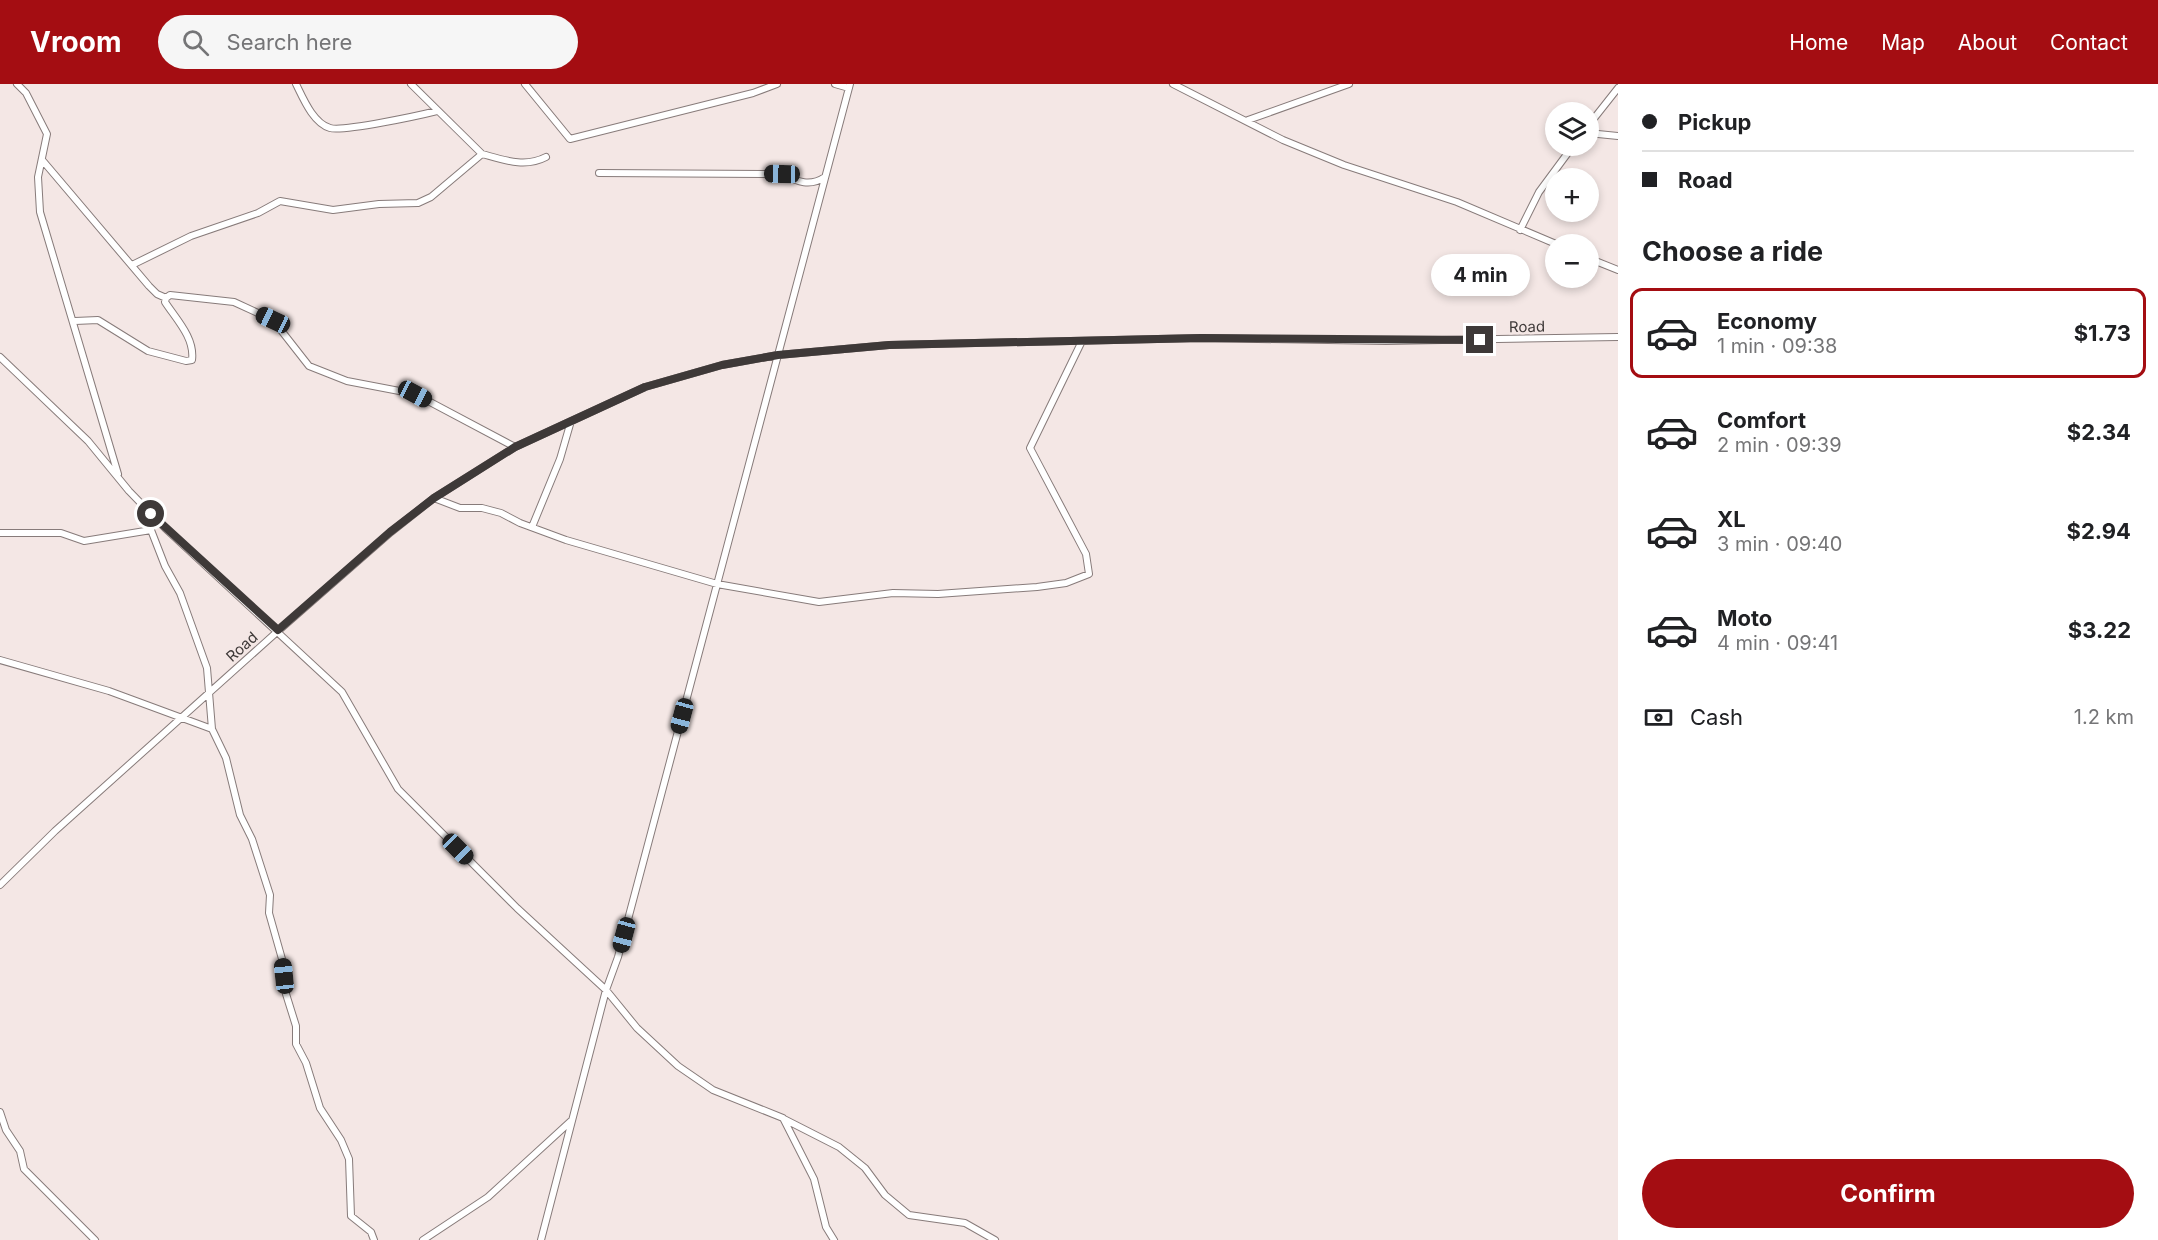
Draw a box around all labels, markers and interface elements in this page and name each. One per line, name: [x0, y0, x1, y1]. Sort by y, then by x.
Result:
search box: [158, 15, 578, 69]
text: Vroom: [30, 25, 122, 59]
icon: search: [179, 26, 212, 59]
text: Search here: [227, 29, 352, 55]
text: Home: [1789, 30, 1848, 55]
text: Map: [1881, 30, 1925, 55]
text: About: [1958, 30, 2017, 55]
text: Contact: [2050, 30, 2128, 55]
map controls: [1545, 102, 1599, 288]
button: layers: [1545, 102, 1599, 156]
text: Pickup: [1678, 109, 1752, 135]
car: [764, 165, 800, 183]
text: Road: [1678, 167, 1733, 193]
button: +: [1545, 168, 1599, 222]
button: −: [1545, 234, 1599, 288]
text: Choose a ride: [1642, 235, 1823, 268]
callout: 4 min: [1430, 253, 1530, 295]
text: 4 min: [1453, 263, 1508, 287]
car: [253, 304, 293, 336]
icon: car: [1645, 306, 1699, 360]
text: Economy: [1717, 308, 1817, 334]
street label: Road: [1509, 317, 1545, 336]
text: $1.73: [2074, 320, 2131, 346]
route end: [1466, 326, 1493, 353]
text: 1 min · 09:38: [1717, 334, 1837, 358]
car: [395, 378, 435, 410]
icon: car: [1645, 405, 1699, 459]
text: Comfort: [1717, 407, 1806, 433]
text: $2.34: [2067, 419, 2131, 445]
text: 2 min · 09:39: [1717, 433, 1842, 457]
route start: [137, 500, 164, 527]
icon: car: [1645, 504, 1699, 558]
text: XL: [1717, 506, 1746, 532]
text: $2.94: [2067, 518, 2131, 544]
text: 3 min · 09:40: [1717, 532, 1843, 556]
icon: car: [1645, 603, 1699, 657]
text: Moto: [1717, 605, 1772, 631]
text: $3.22: [2068, 617, 2131, 643]
street label: Road: [222, 627, 261, 666]
text: 4 min · 09:41: [1717, 631, 1838, 655]
car: [669, 696, 695, 736]
icon: cash: [1642, 701, 1675, 734]
text: Cash: [1690, 704, 1743, 730]
text: 1.2 km: [2074, 705, 2134, 729]
car: [439, 830, 477, 868]
car: [611, 915, 637, 955]
car: [273, 957, 295, 995]
button: Confirm: [1642, 1159, 2134, 1228]

